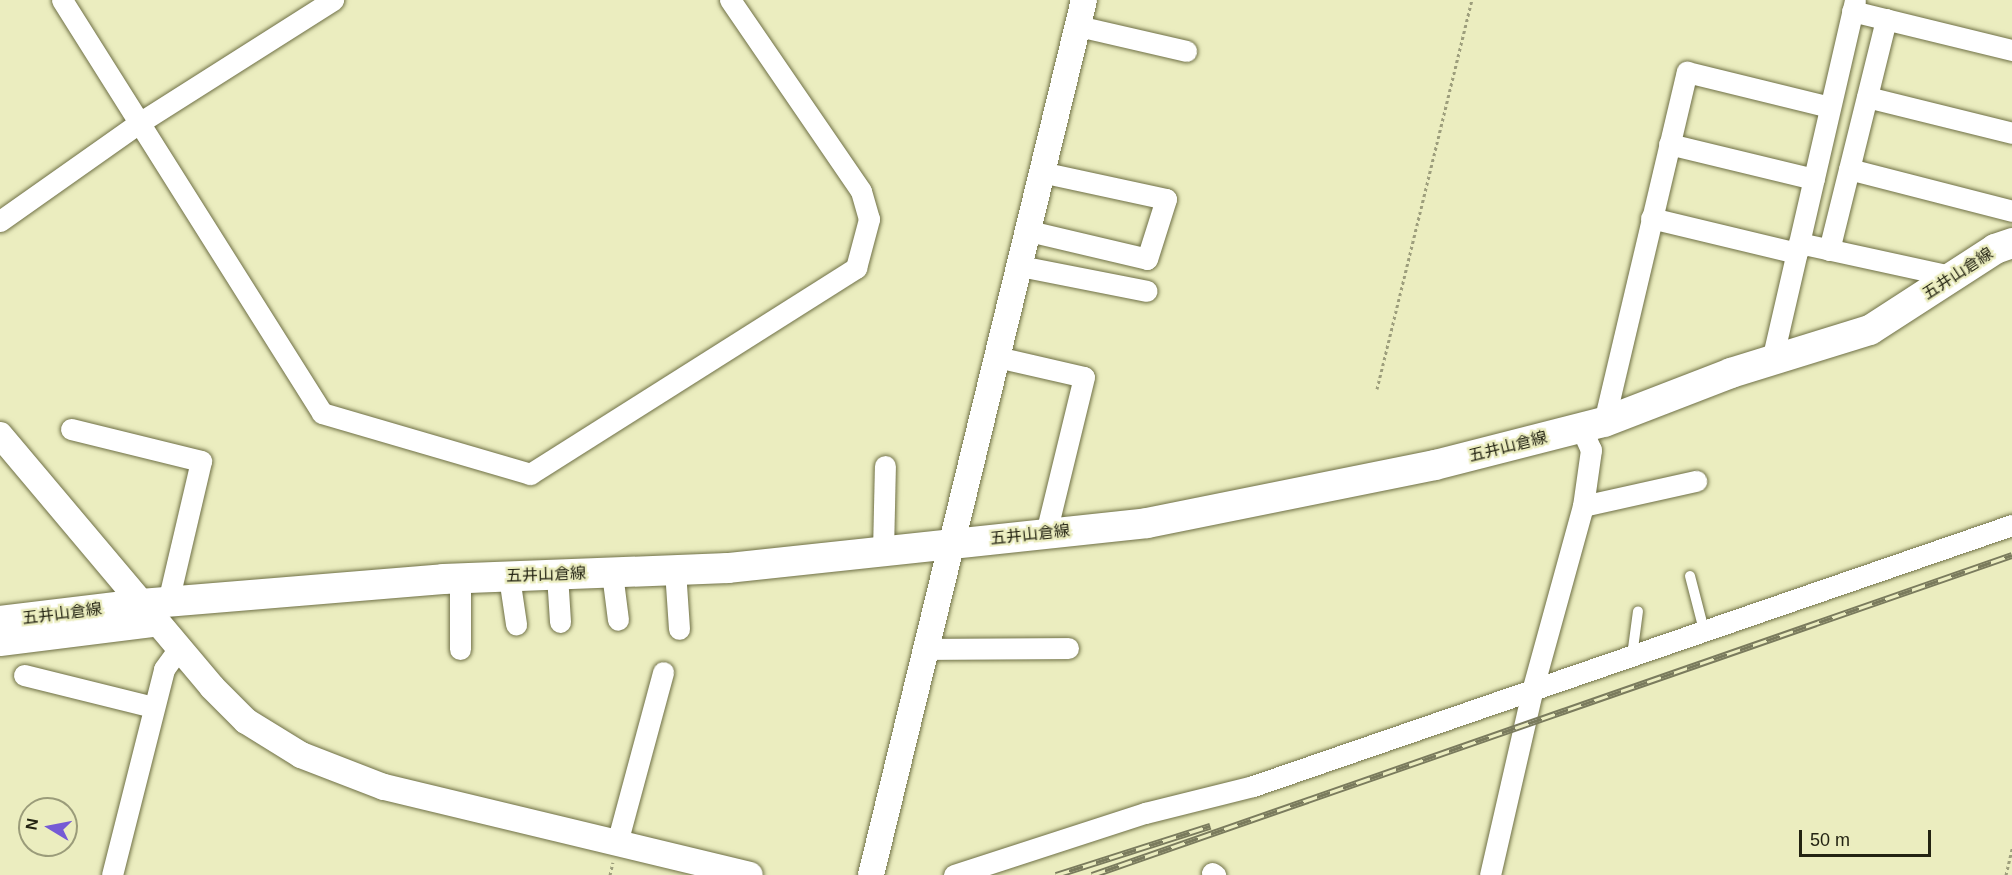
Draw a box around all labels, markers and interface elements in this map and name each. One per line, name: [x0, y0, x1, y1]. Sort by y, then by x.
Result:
street label: 五井山倉線: [1919, 244, 1997, 304]
street label: 五井山倉線: [1467, 428, 1549, 466]
street label: 五井山倉線: [989, 521, 1071, 549]
street label: 五井山倉線: [506, 564, 586, 586]
street label: 五井山倉線: [21, 600, 103, 628]
north arrow: [18, 797, 78, 857]
text: N: [22, 817, 41, 831]
scale bar: [1802, 818, 1934, 856]
text: 50 m: [1810, 830, 1850, 850]

